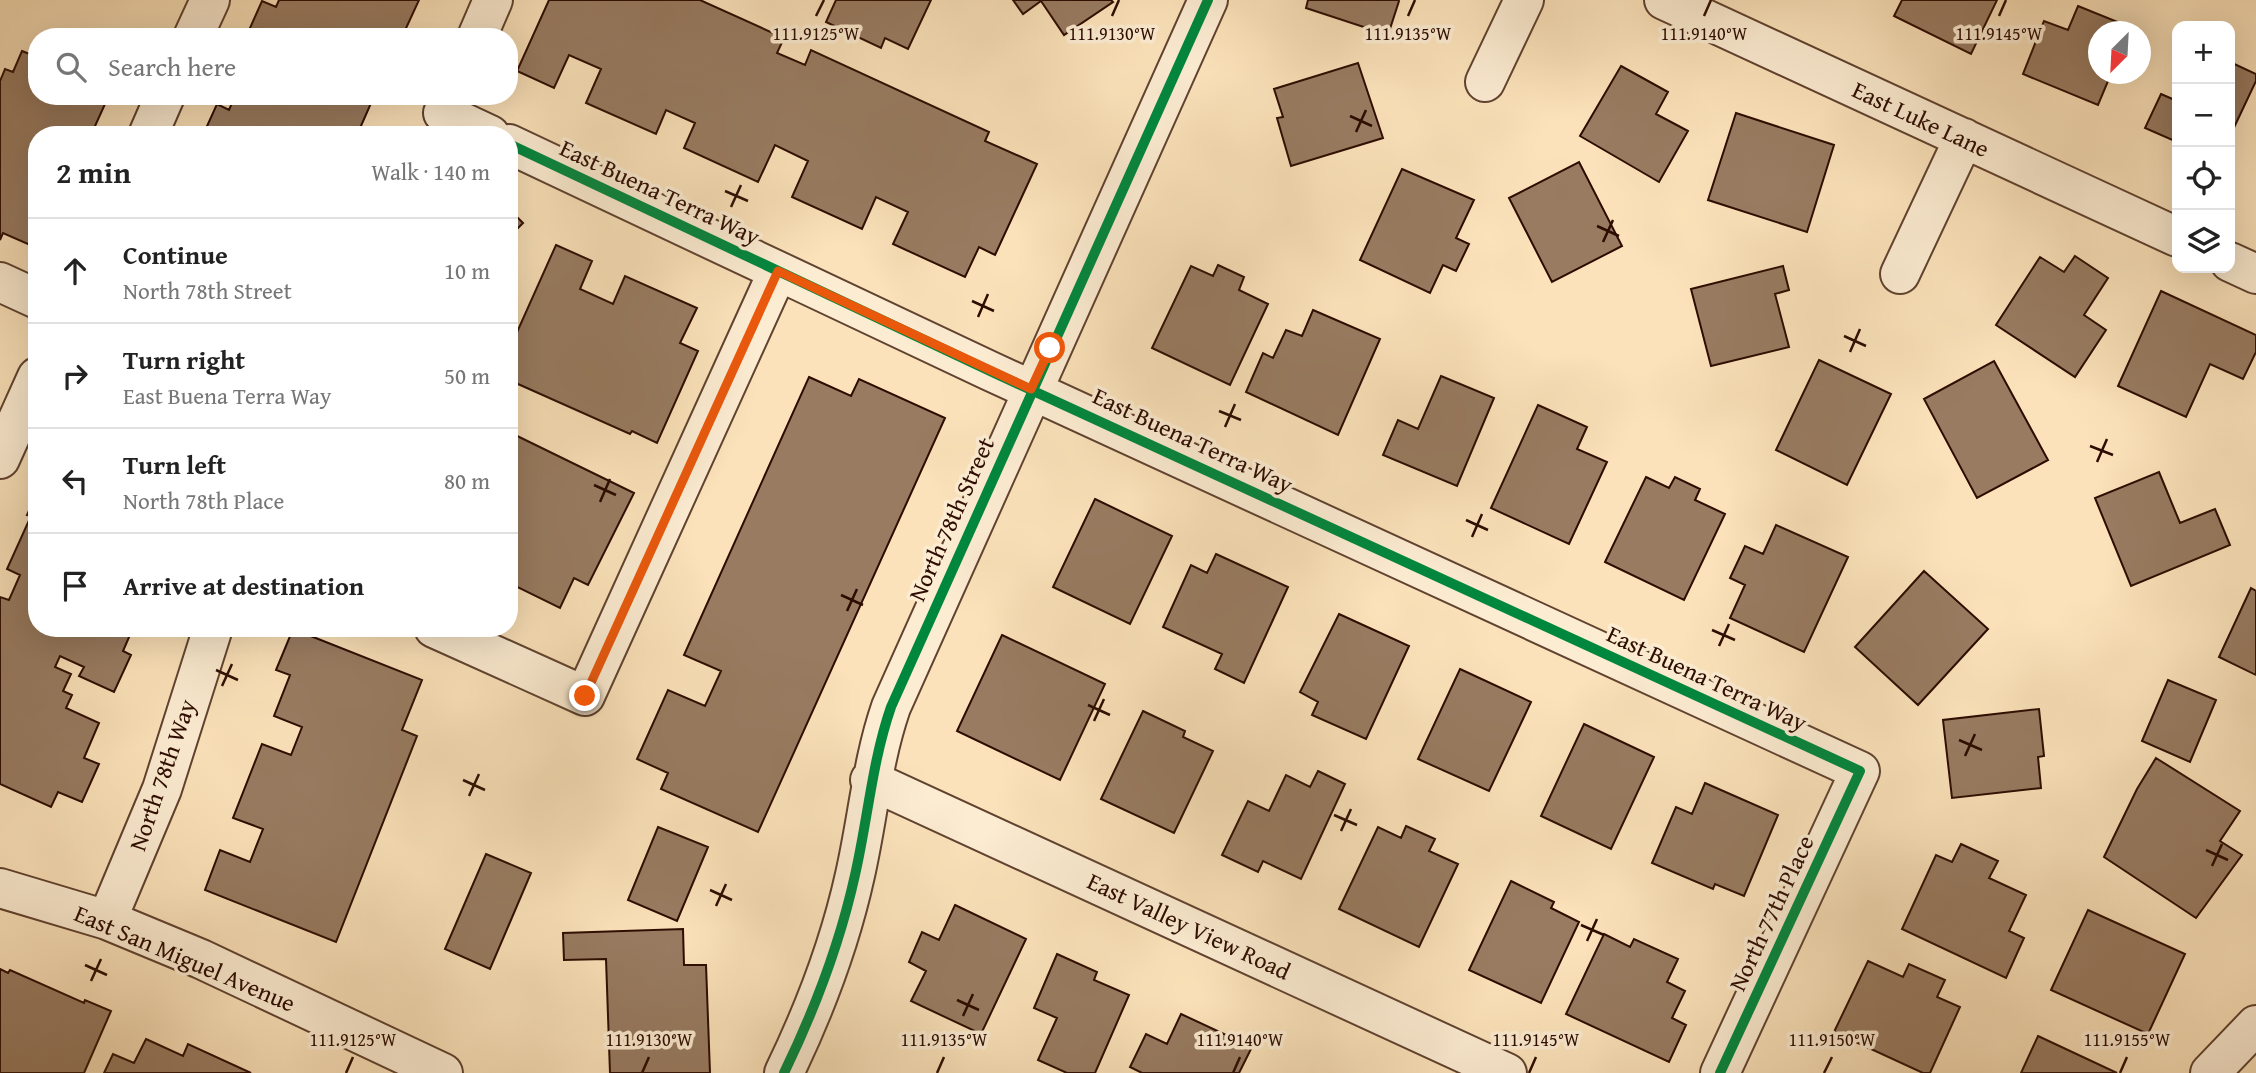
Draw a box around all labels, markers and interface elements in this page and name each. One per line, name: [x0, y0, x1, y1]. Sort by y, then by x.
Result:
text: 111.9125°W: [773, 20, 860, 47]
text: 111.9130°W: [1069, 20, 1156, 47]
text: 111.9135°W: [1365, 20, 1452, 47]
text: 111.9140°W: [1661, 20, 1748, 47]
text: 111.9145°W: [1956, 20, 2043, 47]
north arrow: [2088, 21, 2151, 84]
map controls: [2172, 21, 2235, 273]
button: +: [2172, 21, 2235, 84]
search box: [28, 28, 518, 105]
text: Search here: [108, 47, 236, 86]
icon: search: [52, 48, 90, 86]
street label: East Luke Lane: [1847, 72, 1995, 166]
button: −: [2172, 84, 2235, 147]
street label: East Buena Terra Way: [554, 130, 766, 254]
button: locate: [2172, 147, 2235, 210]
text: 2 min: [56, 150, 131, 194]
text: Walk · 140 m: [371, 155, 490, 188]
button: layers: [2172, 210, 2235, 273]
text: Continue: [123, 235, 228, 274]
icon: ahead: [56, 252, 94, 290]
text: 10 m: [444, 254, 490, 287]
text: North 78th Street: [123, 274, 292, 307]
route start: [1034, 332, 1065, 363]
text: Turn right: [123, 340, 245, 379]
icon: right: [56, 357, 94, 395]
text: 50 m: [444, 359, 490, 392]
street label: East Buena Terra Way: [1087, 378, 1299, 502]
text: East Buena Terra Way: [123, 379, 331, 412]
street label: North 78th Street: [899, 431, 1003, 607]
text: Turn left: [123, 445, 226, 484]
icon: left: [56, 462, 94, 500]
text: 80 m: [444, 464, 490, 497]
text: North 78th Place: [123, 484, 284, 517]
text: Arrive at destination: [123, 566, 364, 605]
icon: arrive: [56, 567, 94, 605]
street label: East Buena Terra Way: [1601, 616, 1813, 740]
route end: [569, 680, 600, 711]
street label: North 78th Way: [120, 694, 204, 855]
street label: North 77th Place: [1720, 829, 1822, 997]
street label: East Valley View Road: [1082, 864, 1297, 989]
street label: East San Miguel Avenue: [69, 896, 301, 1020]
text: 111.9125°W: [310, 1026, 397, 1053]
text: 111.9130°W: [606, 1026, 693, 1053]
text: 111.9135°W: [901, 1026, 988, 1053]
text: 111.9140°W: [1197, 1026, 1284, 1053]
text: 111.9145°W: [1493, 1026, 1580, 1053]
text: 111.9150°W: [1789, 1026, 1876, 1053]
text: 111.9155°W: [2084, 1026, 2171, 1053]

